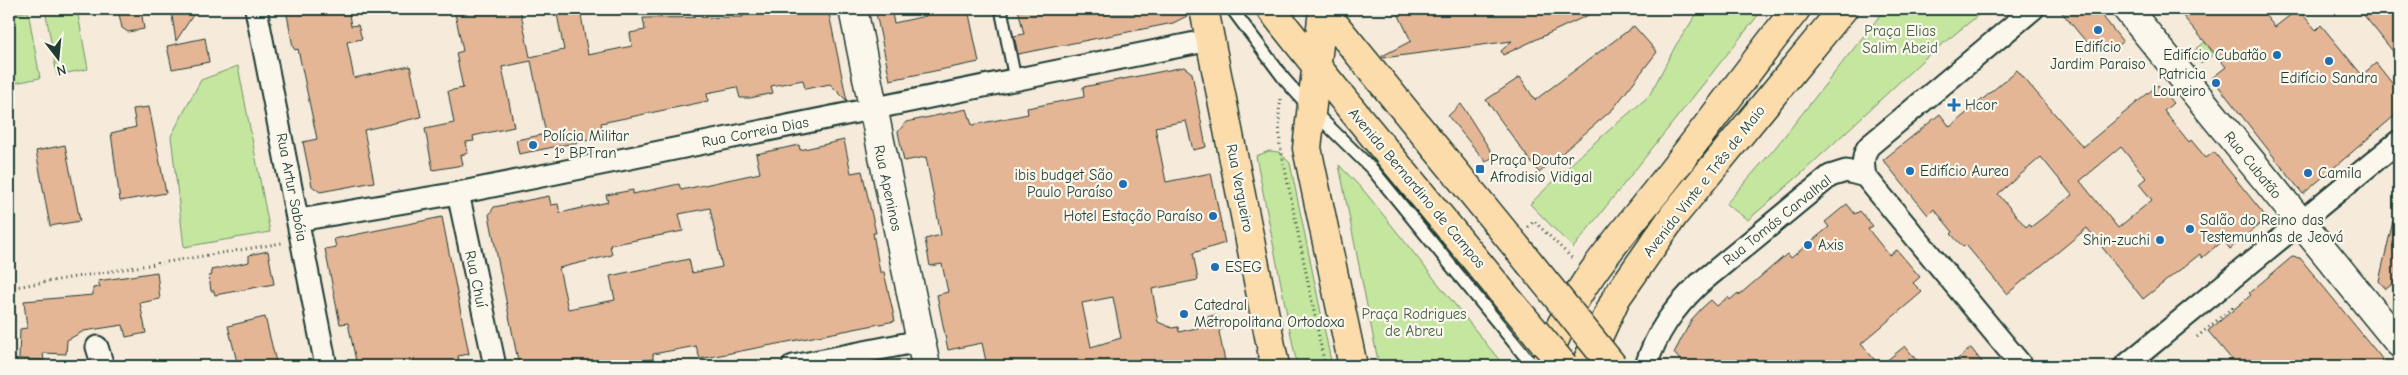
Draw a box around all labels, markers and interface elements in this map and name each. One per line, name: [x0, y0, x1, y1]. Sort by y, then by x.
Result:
park label: Praça Elias Salim Abeid: [1862, 22, 1938, 57]
marker: Edifício Jardim Paraiso: [2092, 24, 2104, 36]
north arrow: [32, 32, 82, 82]
place label: Edifício Jardim Paraiso: [2050, 38, 2146, 73]
place label: Edifício Cubatão: [2163, 46, 2267, 64]
marker: Edifício Cubatão: [2271, 49, 2283, 61]
marker: Edifício Sandra: [2323, 55, 2335, 67]
text: N: [55, 61, 68, 79]
place label: Patricia Loureiro: [2153, 65, 2206, 100]
place label: Edifício Sandra: [2280, 69, 2378, 87]
marker: Patricia Loureiro: [2210, 77, 2222, 89]
place label: Hcor: [1965, 96, 1997, 114]
marker: Hcor: [1947, 98, 1961, 112]
street label: Avenida Vinte e Três de Maio: [1639, 102, 1769, 260]
street label: Avenida Bernardino de Campos: [1345, 104, 1489, 272]
street label: Rua Correia Dias: [700, 113, 810, 151]
place label: Polícia Militar - 1º BPTran: [543, 127, 629, 162]
street label: Rua Cubatão: [2220, 128, 2286, 202]
street label: Rua Artur Sabóia: [273, 131, 311, 243]
marker: Polícia Militar - 1º BPTran: [527, 139, 539, 151]
street label: Rua Vergueiro: [1223, 142, 1257, 234]
street label: Rua Apeninos: [870, 143, 906, 233]
place label: Praça Doutor Afrodisio Vidigal: [1490, 151, 1592, 186]
place label: Edifício Aurea: [1920, 162, 2009, 180]
marker: Praça Doutor Afrodisio Vidigal: [1474, 163, 1486, 175]
place label: Camila: [2318, 164, 2362, 182]
marker: Edifício Aurea: [1904, 165, 1916, 177]
place label: ibis budget São Paulo Paraíso: [1015, 166, 1113, 201]
marker: Camila: [2302, 167, 2314, 179]
street label: Rua Tomás Carvalhal: [1719, 171, 1835, 269]
marker: ibis budget São Paulo Paraíso: [1117, 178, 1129, 190]
place label: Hotel Estação Paraíso: [1063, 207, 1203, 225]
marker: Hotel Estação Paraíso: [1207, 210, 1219, 222]
place label: Salão do Reino das Testemunhas de Jeová: [2200, 211, 2343, 246]
marker: Salão do Reino das Testemunhas de Jeová: [2184, 223, 2196, 235]
place label: Shin-zuchi: [2083, 231, 2150, 249]
marker: Shin-zuchi: [2154, 234, 2166, 246]
place label: Axis: [1818, 236, 1843, 254]
marker: Axis: [1802, 239, 1814, 251]
street label: Rua Chuí: [461, 249, 491, 310]
place label: ESEG: [1225, 258, 1262, 276]
marker: ESEG: [1209, 261, 1221, 273]
place label: Catedral Metropolitana Ortodoxa: [1194, 296, 1345, 331]
park label: Praça Rodrigues de Abreu: [1361, 305, 1467, 340]
marker: Catedral Metropolitana Ortodoxa: [1178, 308, 1190, 320]

